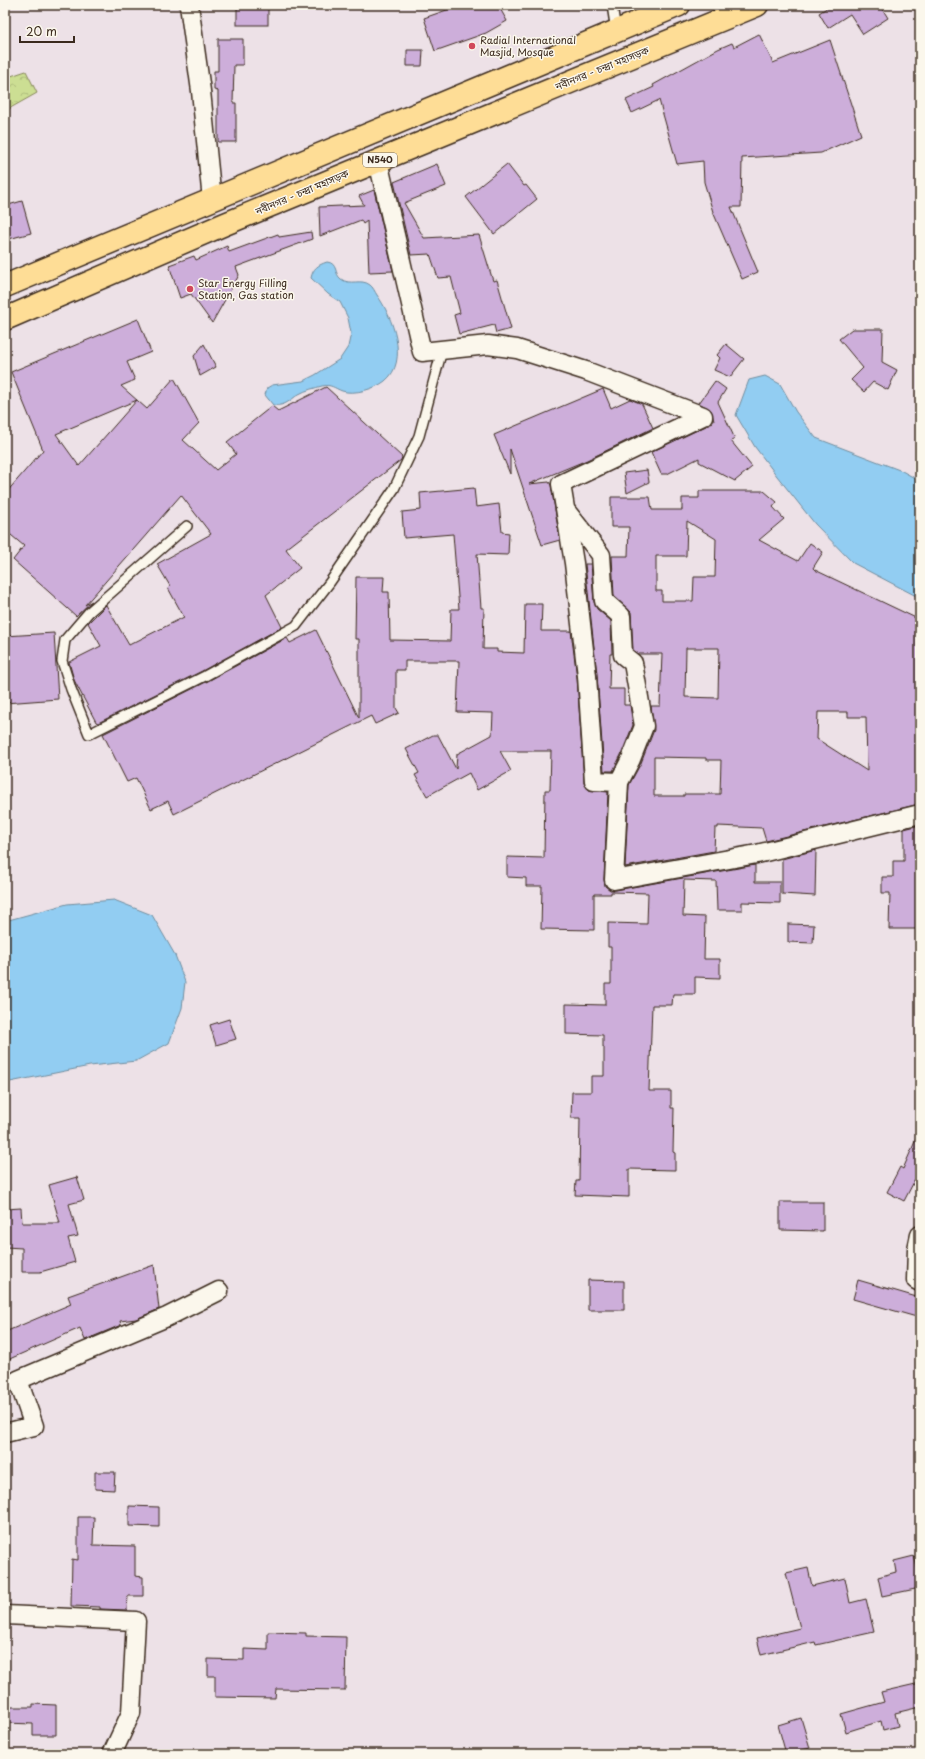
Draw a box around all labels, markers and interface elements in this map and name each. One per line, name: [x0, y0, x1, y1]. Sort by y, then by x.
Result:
scale bar: [20, 18, 74, 44]
text: 20 m: [26, 22, 57, 40]
place label: Radial International Masjid, Mosque: [480, 32, 576, 59]
marker: Radial International Masjid, Mosque: [467, 41, 477, 51]
street label: নবীনগর - চন্দ্রা মহাসড়ক: [552, 42, 652, 94]
road number: N540: [363, 153, 397, 167]
street label: নবীনগর - চন্দ্রা মহাসড়ক: [252, 165, 352, 218]
place label: Star Energy Filling Station, Gas station: [198, 275, 294, 302]
marker: Star Energy Filling Station, Gas station: [185, 284, 195, 294]

